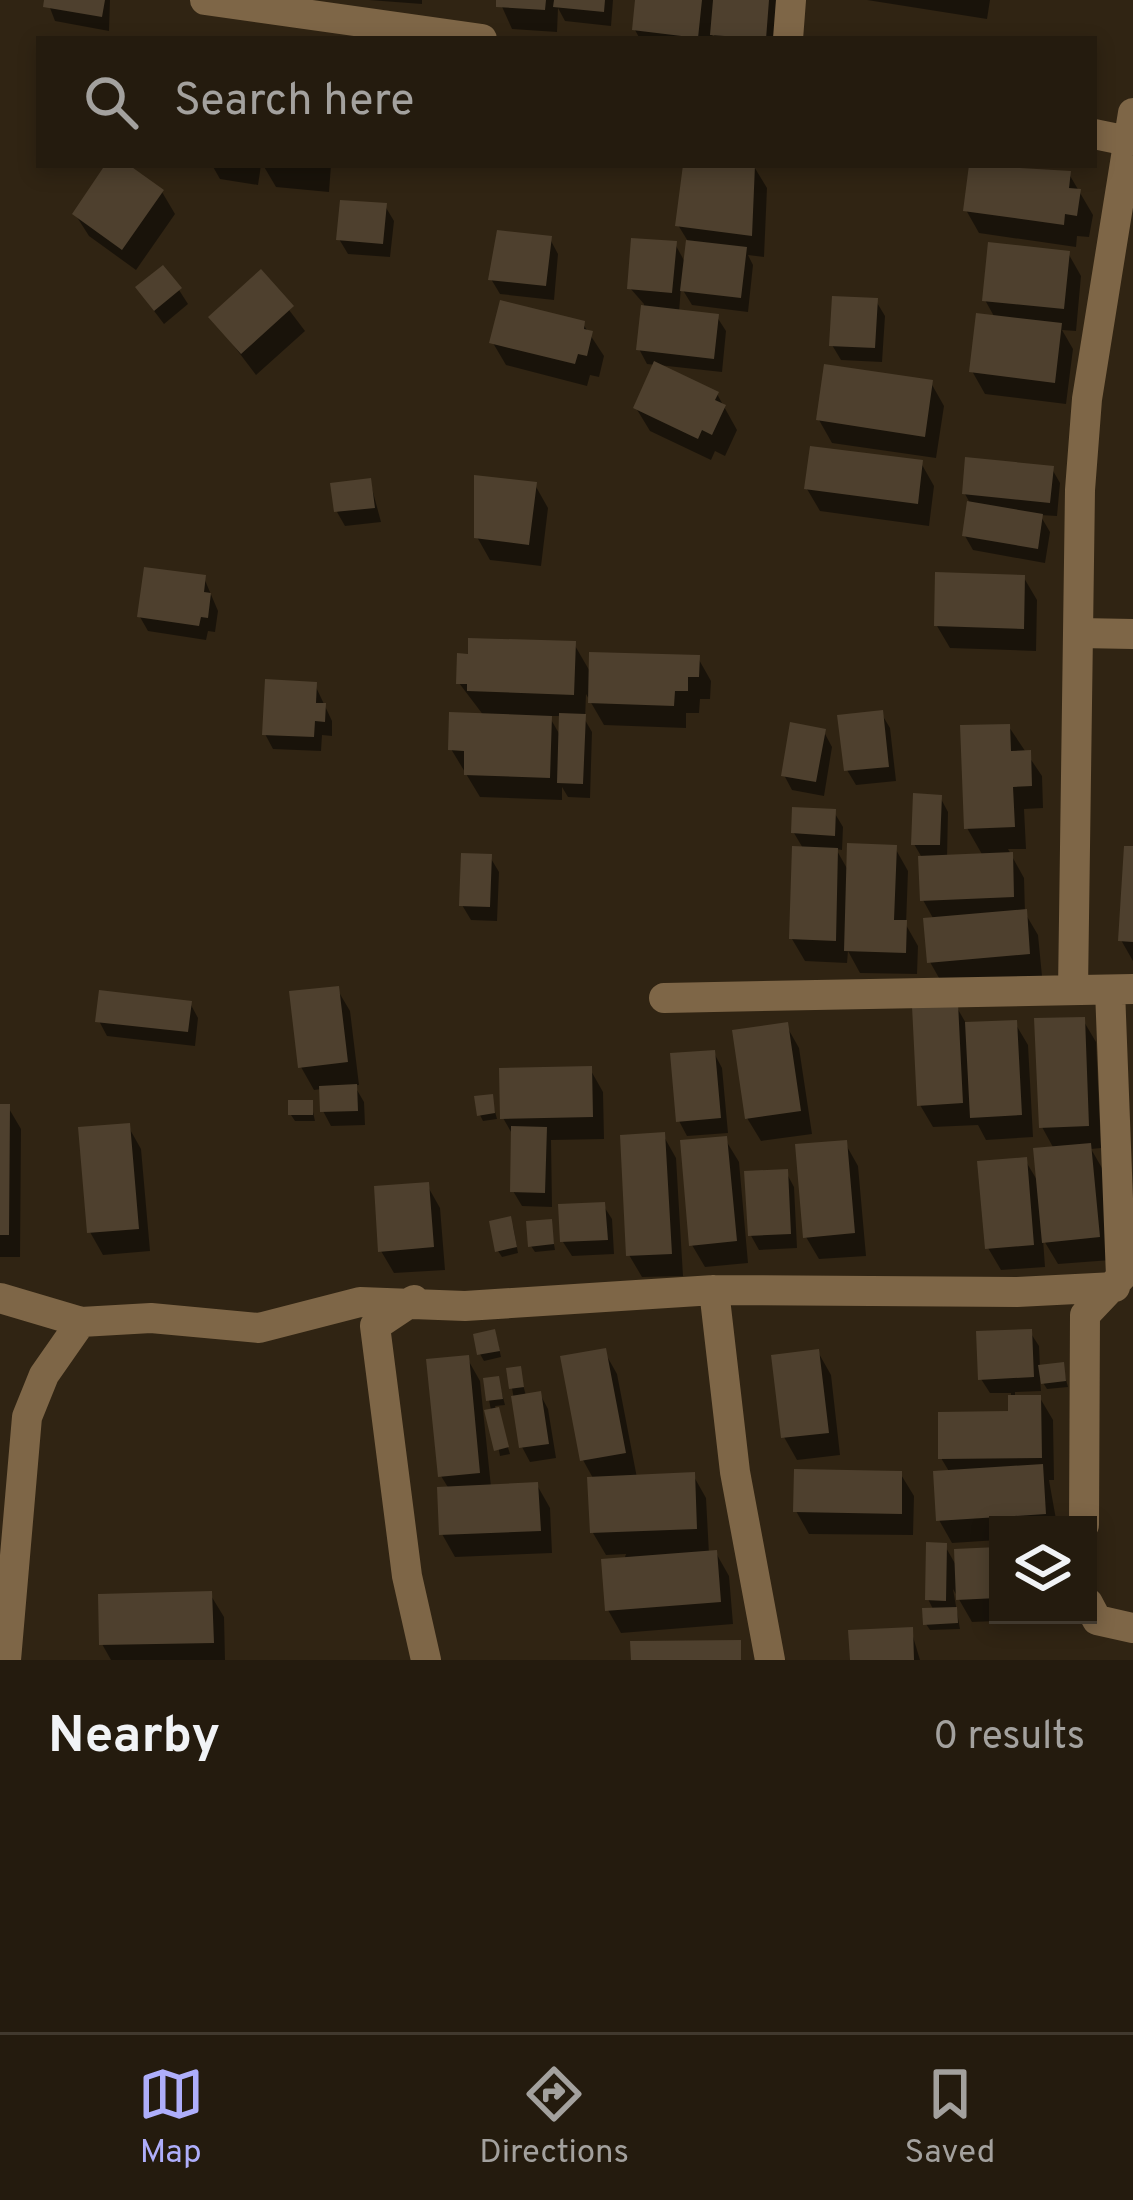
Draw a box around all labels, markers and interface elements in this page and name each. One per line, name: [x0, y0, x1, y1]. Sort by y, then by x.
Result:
search box: [36, 36, 1097, 168]
icon: search: [78, 69, 144, 135]
text: Search here: [174, 74, 414, 131]
map controls: [989, 1516, 1097, 1624]
button: layers: [989, 1516, 1097, 1624]
text: Nearby: [48, 1706, 220, 1771]
text: 0 results: [933, 1714, 1085, 1763]
tab: Map: [138, 2061, 204, 2175]
tab: Directions: [479, 2061, 629, 2175]
tab: Saved: [905, 2061, 995, 2175]

